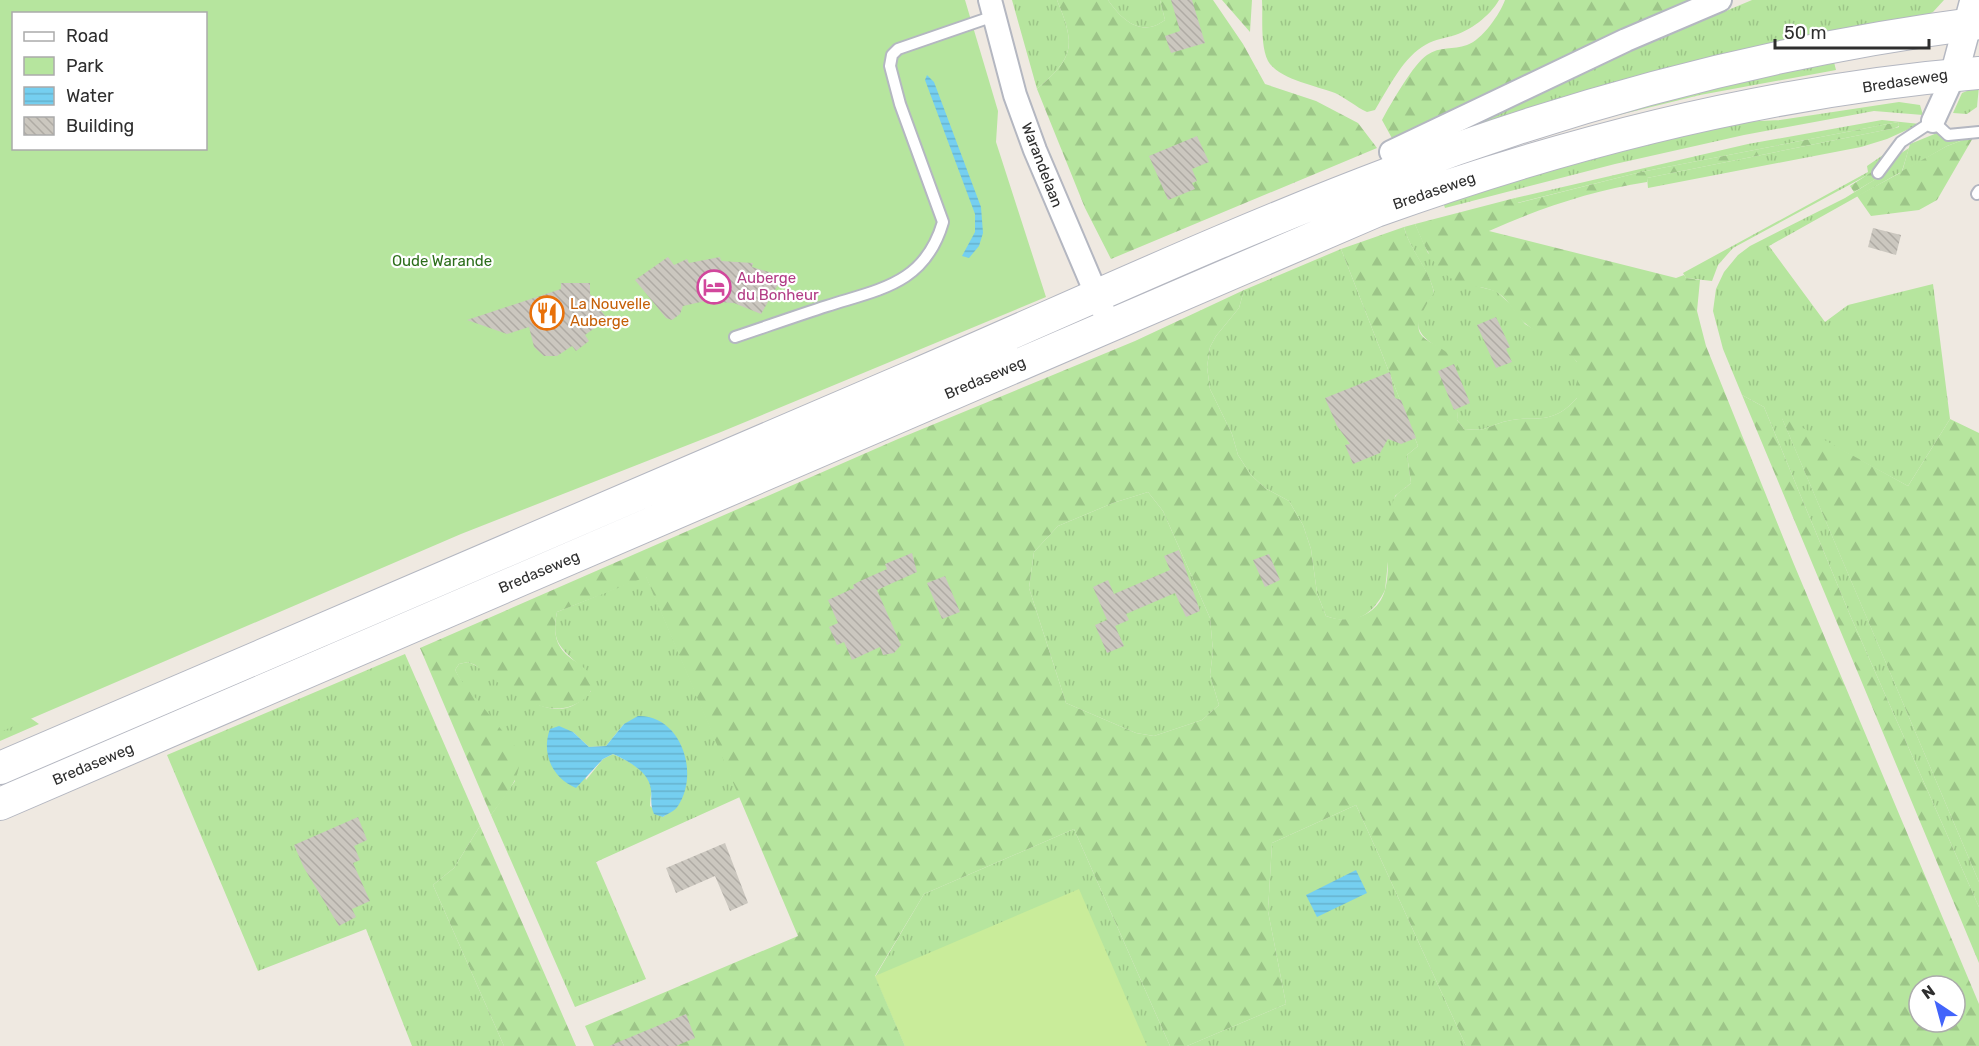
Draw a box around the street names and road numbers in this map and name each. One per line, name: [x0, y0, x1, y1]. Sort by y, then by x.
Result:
street label: Bredaseweg: [1861, 65, 1949, 97]
street label: Warandelaan: [1018, 120, 1066, 210]
street label: Bredaseweg: [1390, 168, 1478, 214]
street label: Bredaseweg: [942, 353, 1028, 403]
street label: Bredaseweg: [496, 547, 582, 597]
street label: Bredaseweg: [50, 739, 136, 789]

